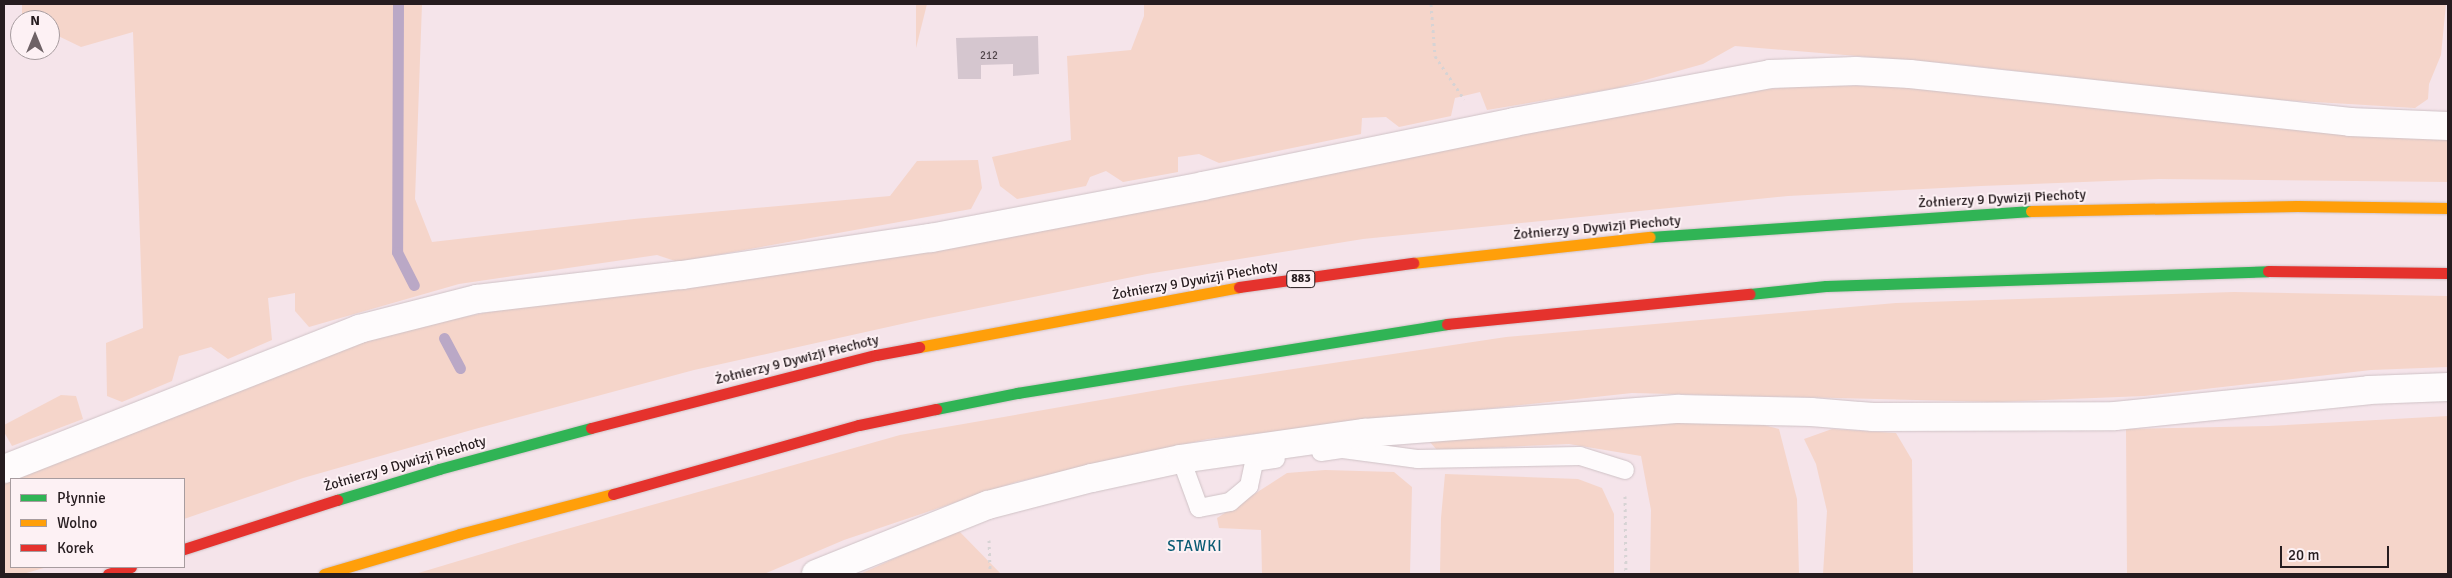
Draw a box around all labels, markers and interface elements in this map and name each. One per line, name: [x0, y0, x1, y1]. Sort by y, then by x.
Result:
north arrow: [10, 10, 60, 60]
text: N: [30, 12, 40, 29]
house number: 212: [980, 49, 998, 63]
street label: Żołnierzy 9 Dywizji Piechoty: [1918, 186, 2086, 212]
street label: Żołnierzy 9 Dywizji Piechoty: [1513, 212, 1681, 244]
street label: Żołnierzy 9 Dywizji Piechoty: [1111, 258, 1279, 304]
road number: 883: [1286, 270, 1316, 288]
street label: Żołnierzy 9 Dywizji Piechoty: [713, 332, 881, 388]
street label: Żołnierzy 9 Dywizji Piechoty: [322, 433, 488, 495]
legend: [10, 478, 185, 568]
text: Płynnie: [57, 489, 106, 507]
text: Wolno: [57, 514, 97, 532]
scale bar: [2282, 536, 2391, 568]
district label: STAWKI: [1167, 538, 1223, 556]
text: Korek: [57, 539, 94, 557]
text: 20 m: [2288, 546, 2319, 564]

